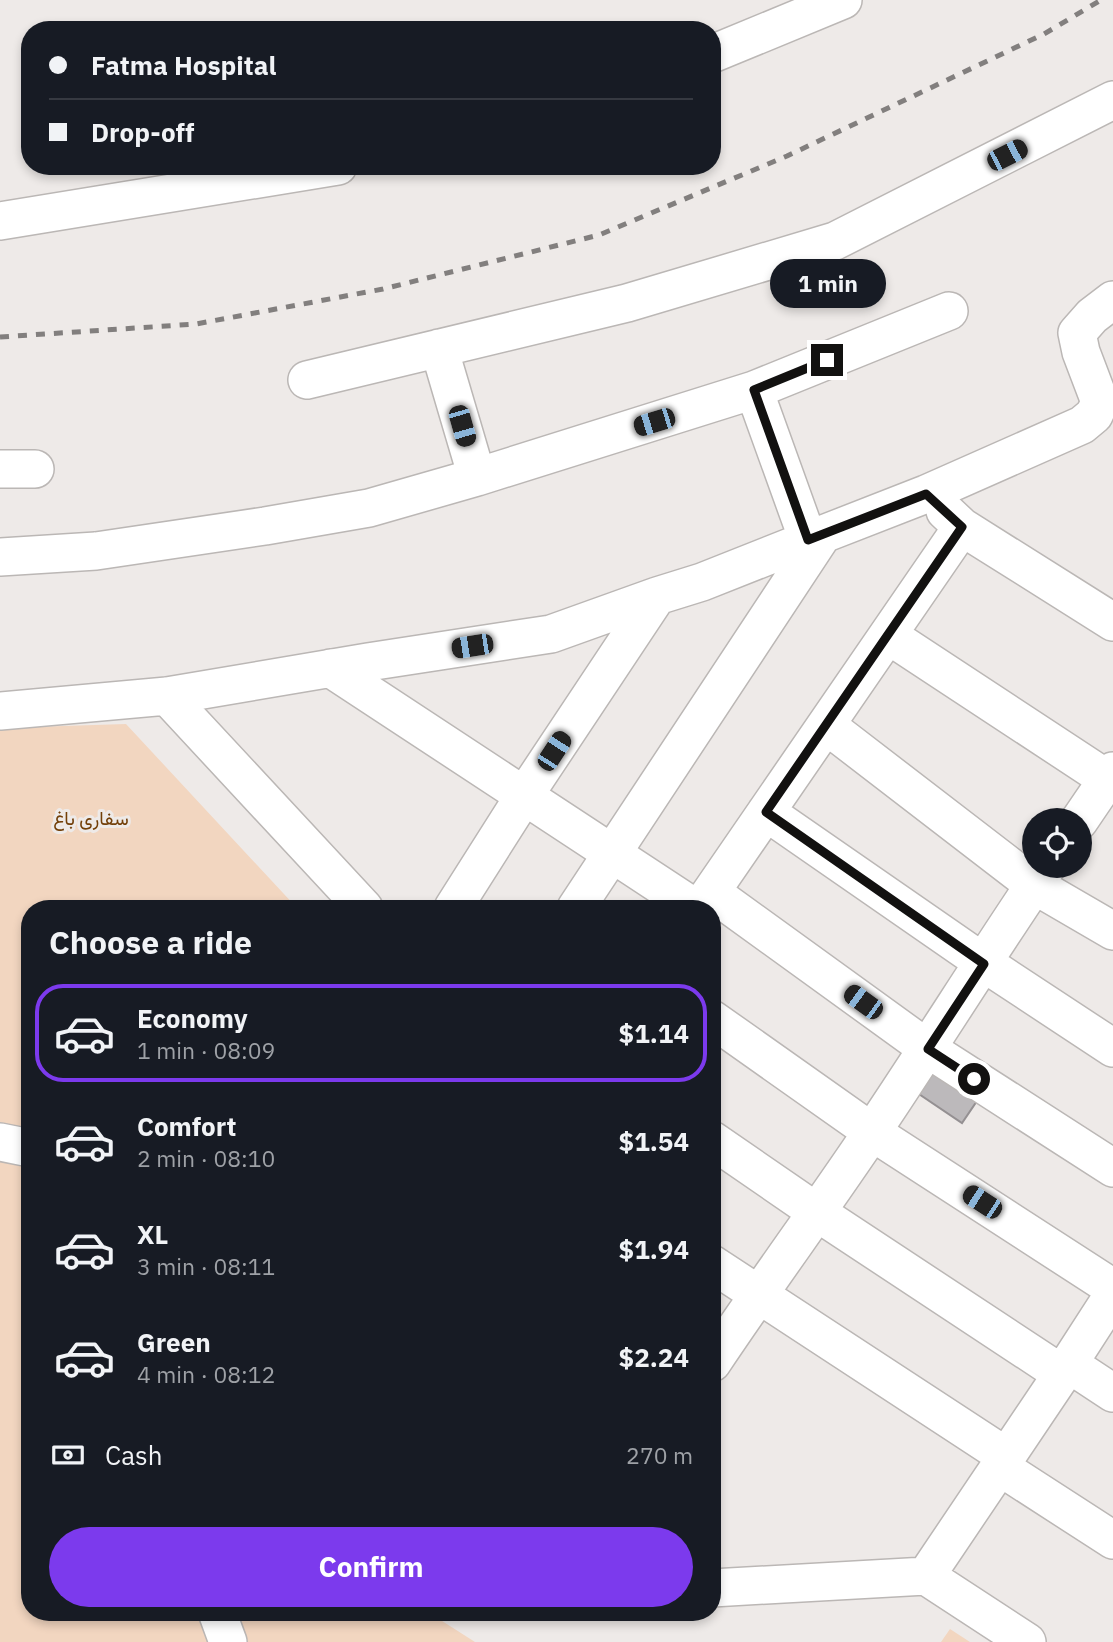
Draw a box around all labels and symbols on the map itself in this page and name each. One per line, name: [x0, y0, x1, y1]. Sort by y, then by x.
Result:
car: [984, 136, 1031, 174]
callout: 1 min: [769, 258, 885, 308]
route end: [811, 344, 843, 376]
car: [447, 403, 478, 449]
car: [631, 406, 678, 438]
car: [450, 632, 495, 660]
car: [534, 728, 575, 774]
park label: سفاری باغ: [53, 806, 129, 831]
car: [840, 981, 887, 1023]
route start: [958, 1063, 990, 1095]
car: [959, 1182, 1006, 1222]

